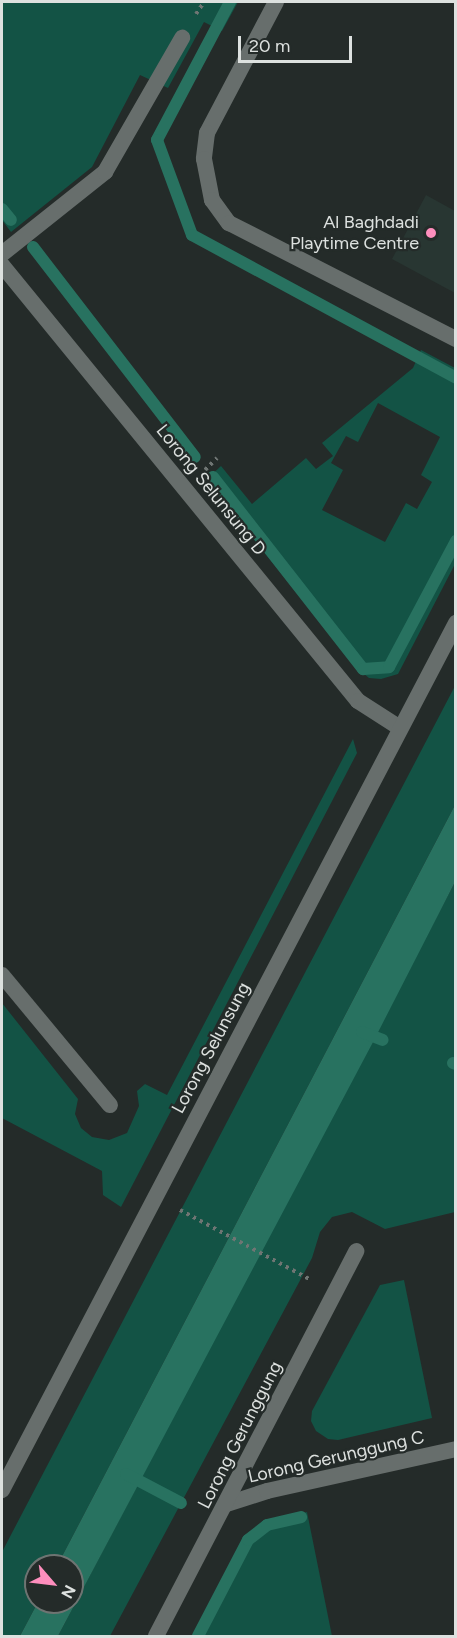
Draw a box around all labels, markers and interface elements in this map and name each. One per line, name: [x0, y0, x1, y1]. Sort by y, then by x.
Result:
scale bar: [241, 24, 355, 62]
text: 20 m: [249, 35, 290, 57]
place label: Al Baghdadi Playtime Centre: [290, 212, 419, 254]
marker: Al Baghdadi Playtime Centre: [424, 226, 438, 240]
street label: Lorong Selunsung D: [152, 420, 270, 560]
street label: Lorong Selunsung: [167, 979, 255, 1117]
street label: Lorong Gerunggung: [193, 1358, 287, 1512]
street label: Lorong Gerunggung C: [246, 1426, 426, 1488]
north arrow: [24, 1554, 84, 1614]
text: N: [57, 1582, 80, 1602]

